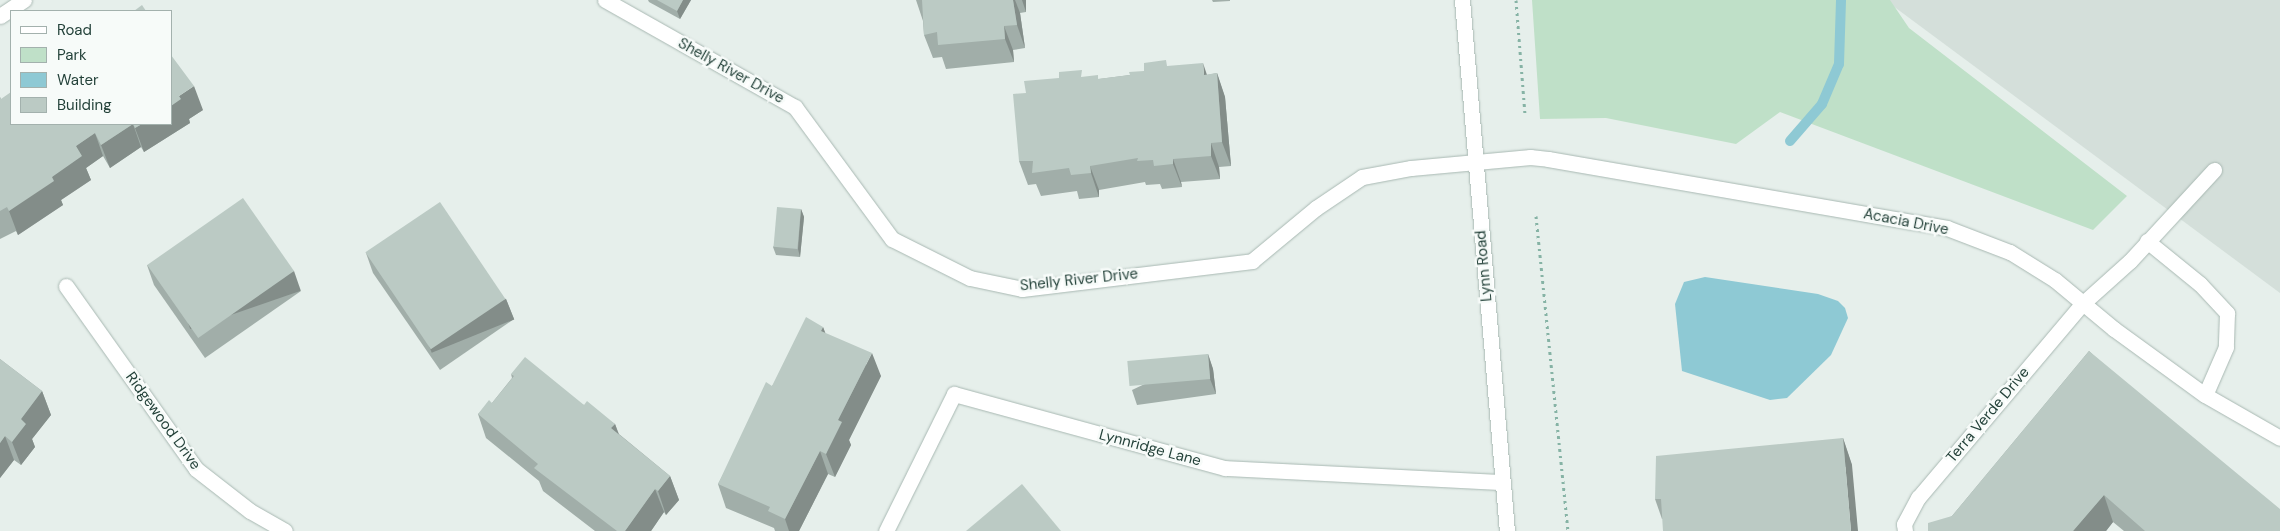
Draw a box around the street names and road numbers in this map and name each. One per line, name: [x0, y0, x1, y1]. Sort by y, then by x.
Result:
street label: Shelly River Drive: [675, 34, 787, 108]
street label: Acacia Drive: [1862, 205, 1950, 239]
street label: Lynn Road: [1472, 230, 1496, 302]
street label: Shelly River Drive: [1019, 265, 1139, 295]
street label: Terra Verde Drive: [1943, 364, 2033, 466]
street label: Ridgewood Drive: [122, 369, 204, 473]
street label: Lynnridge Lane: [1097, 426, 1203, 470]

